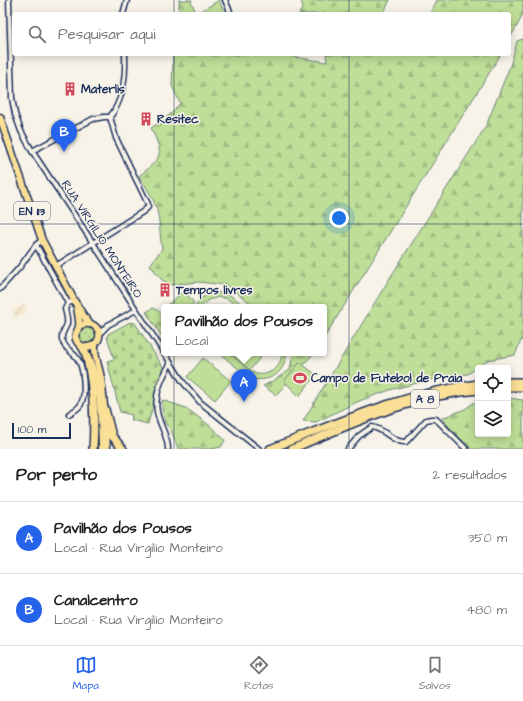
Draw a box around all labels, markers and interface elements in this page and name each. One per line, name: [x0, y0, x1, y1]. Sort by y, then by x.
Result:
search box: [12, 12, 511, 56]
icon: search: [26, 23, 48, 45]
text: Pesquisar aqui: [58, 24, 155, 45]
building icon: Materlis: [62, 81, 78, 97]
place label: Materlis: [81, 81, 125, 98]
building icon: Resitec: [138, 111, 154, 127]
place label: Resitec: [157, 111, 199, 128]
pin: B: [51, 119, 77, 152]
street label: RUA VIRGÍLIO MONTEIRO: [57, 177, 146, 301]
road number: EN 113: [14, 202, 50, 220]
your location: [329, 208, 349, 228]
building icon: Tempos livres: [157, 282, 173, 298]
place label: Tempos livres: [175, 282, 253, 300]
popup: [161, 304, 327, 356]
text: Pavilhão dos Pousos: [175, 311, 313, 332]
text: Local: [175, 332, 208, 350]
map controls: [475, 365, 511, 437]
button: locate: [475, 365, 511, 401]
pin: A: [231, 369, 257, 402]
sports icon: Campo de Futebol de Praia: [292, 370, 308, 386]
place label: Campo de Futebol de Praia: [311, 370, 463, 388]
road number: A 8: [411, 390, 439, 408]
button: layers: [475, 401, 511, 437]
scale bar: [12, 421, 71, 440]
text: 100 m: [18, 422, 46, 437]
text: Por perto: [16, 463, 97, 487]
text: 2 resultados: [433, 466, 507, 484]
text: Pavilhão dos Pousos: [54, 518, 192, 539]
text: A: [25, 529, 33, 547]
text: 350 m: [468, 529, 507, 547]
text: Local · Rua Virgílio Monteiro: [54, 539, 223, 557]
text: Canalcentro: [54, 590, 138, 611]
text: B: [24, 601, 34, 619]
text: 480 m: [466, 601, 507, 619]
text: Local · Rua Virgílio Monteiro: [54, 611, 223, 629]
tab: Mapa: [73, 654, 99, 693]
tab: Rotas: [244, 654, 274, 693]
tab: Salvos: [419, 654, 450, 693]

